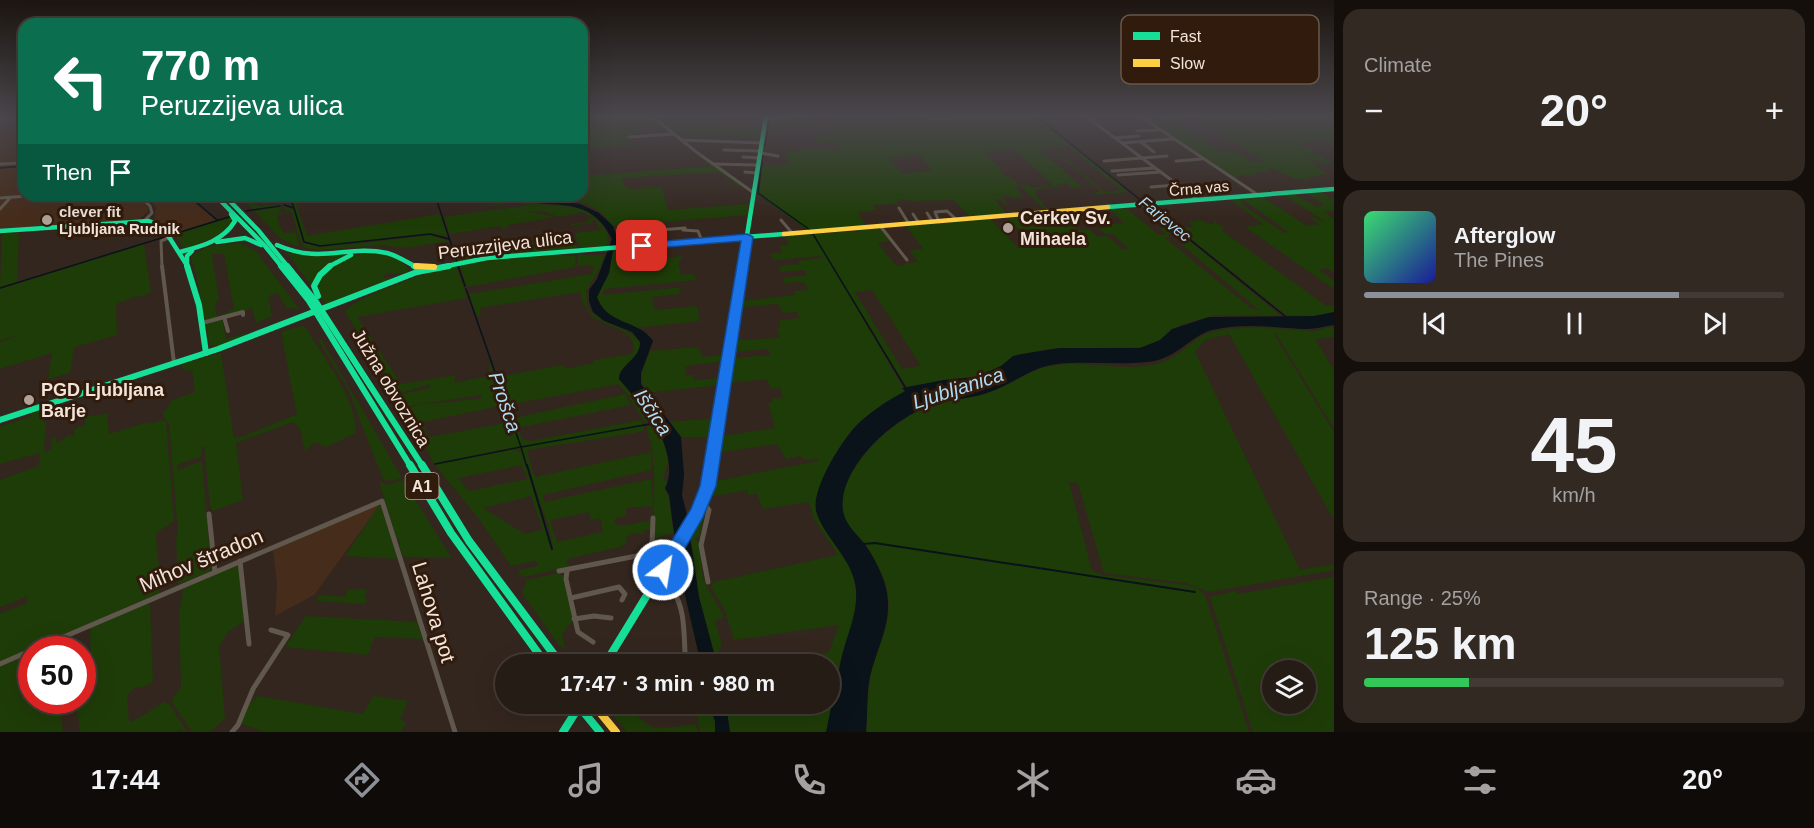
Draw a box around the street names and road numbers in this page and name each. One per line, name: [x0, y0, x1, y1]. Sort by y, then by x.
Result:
street label: Črna vas: [1168, 177, 1230, 199]
street label: Peruzzijeva ulica: [437, 227, 574, 263]
street label: Južna obvoznica: [348, 325, 435, 451]
road number: A1: [406, 473, 438, 499]
street label: Mihov štradon: [136, 524, 266, 596]
street label: Lahova pot: [408, 559, 460, 665]

